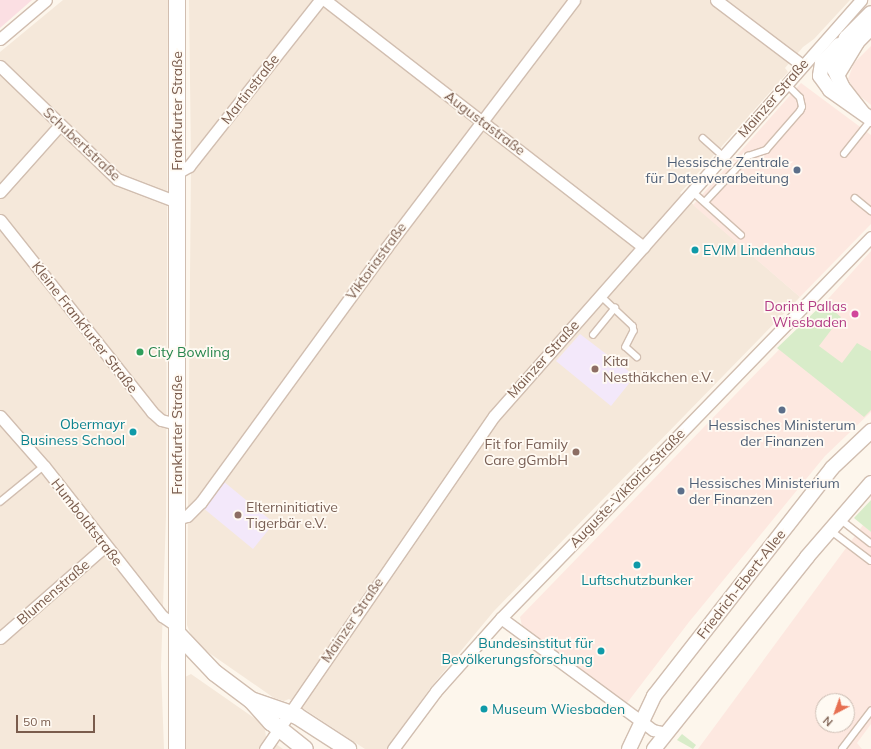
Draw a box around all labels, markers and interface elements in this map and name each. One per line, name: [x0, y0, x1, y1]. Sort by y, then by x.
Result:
street label: Frankfurter Straße: [169, 51, 185, 171]
street label: Martinstraße: [218, 51, 282, 127]
street label: Mainzer Straße: [734, 55, 812, 141]
street label: Augustastraße: [441, 87, 529, 159]
street label: Schubertstraße: [40, 104, 124, 184]
place label: Hessische Zentrale für Datenverarbeitung: [646, 154, 789, 186]
marker: Hessische Zentrale für Datenverarbeitung: [792, 165, 802, 175]
street label: Viktoriastraße: [342, 219, 410, 303]
place label: EVIM Lindenhaus: [703, 242, 815, 258]
marker: EVIM Lindenhaus: [690, 245, 700, 255]
street label: Kleine Frankfurter Straße: [28, 258, 142, 396]
place label: Dorint Pallas Wiesbaden: [764, 298, 847, 330]
marker: Dorint Pallas Wiesbaden: [850, 309, 860, 319]
street label: Mainzer Straße: [504, 317, 582, 401]
place label: City Bowling: [148, 344, 230, 360]
marker: City Bowling: [135, 347, 145, 357]
place label: Kita Nesthäkchen e.V.: [603, 353, 713, 386]
marker: Kita Nesthäkchen e.V.: [590, 364, 600, 374]
street label: Frankfurter Straße: [169, 375, 185, 495]
marker: Hessisches Ministerum der Finanzen: [777, 405, 787, 415]
place label: Obermayr Business School: [21, 416, 125, 448]
place label: Hessisches Ministerum der Finanzen: [708, 417, 856, 450]
street label: Auguste-Viktoria-Straße: [566, 425, 688, 551]
marker: Obermayr Business School: [128, 427, 138, 437]
place label: Fit for Family Care gGmbH: [484, 436, 568, 468]
marker: Fit for Family Care gGmbH: [571, 447, 581, 457]
street label: Humboldtstraße: [48, 475, 126, 569]
place label: Hessisches Ministerium der Finanzen: [689, 475, 840, 508]
marker: Hessisches Ministerium der Finanzen: [676, 486, 686, 496]
place label: Elterninitiative Tigerbär e.V.: [246, 499, 338, 532]
marker: Elterninitiative Tigerbär e.V.: [233, 510, 243, 520]
street label: Friedrich-Ebert-Allee: [693, 526, 789, 642]
street label: Blumenstraße: [13, 556, 93, 628]
marker: Luftschutzbunker: [632, 560, 642, 570]
place label: Luftschutzbunker: [581, 572, 693, 588]
street label: Mainzer Straße: [317, 574, 387, 666]
place label: Bundesinstitut für Bevölkerungsforschung: [442, 635, 593, 668]
marker: Bundesinstitut für Bevölkerungsforschung: [596, 646, 606, 656]
north arrow: [815, 693, 855, 733]
place label: Museum Wiesbaden: [492, 701, 625, 717]
marker: Museum Wiesbaden: [479, 704, 489, 714]
scale bar: [18, 707, 97, 733]
text: N: [820, 713, 836, 729]
text: 50 m: [23, 714, 51, 729]

